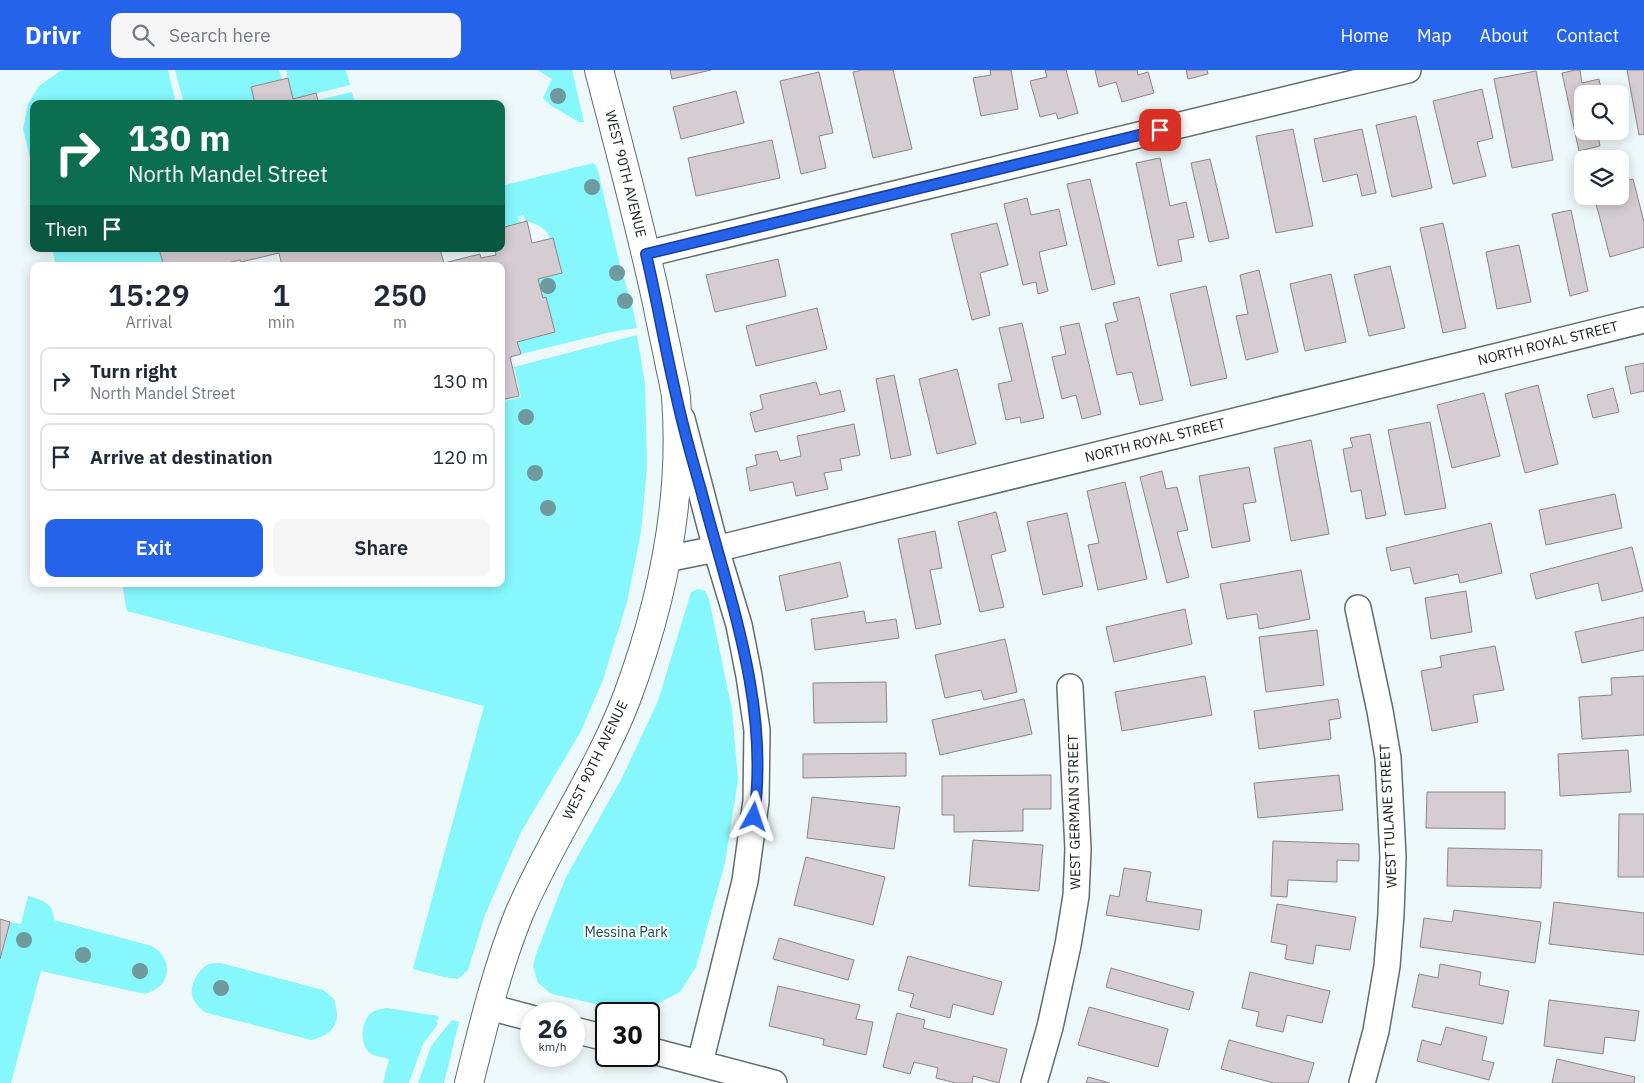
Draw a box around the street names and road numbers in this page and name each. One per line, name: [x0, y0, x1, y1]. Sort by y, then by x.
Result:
street label: WEST 90TH AVENUE: [601, 108, 651, 240]
street label: NORTH ROYAL STREET: [1476, 317, 1620, 369]
street label: NORTH ROYAL STREET: [1083, 414, 1227, 466]
street label: WEST 90TH AVENUE: [558, 697, 632, 823]
street label: WEST GERMAIN STREET: [1064, 734, 1084, 890]
street label: WEST TULANE STREET: [1375, 743, 1401, 889]

